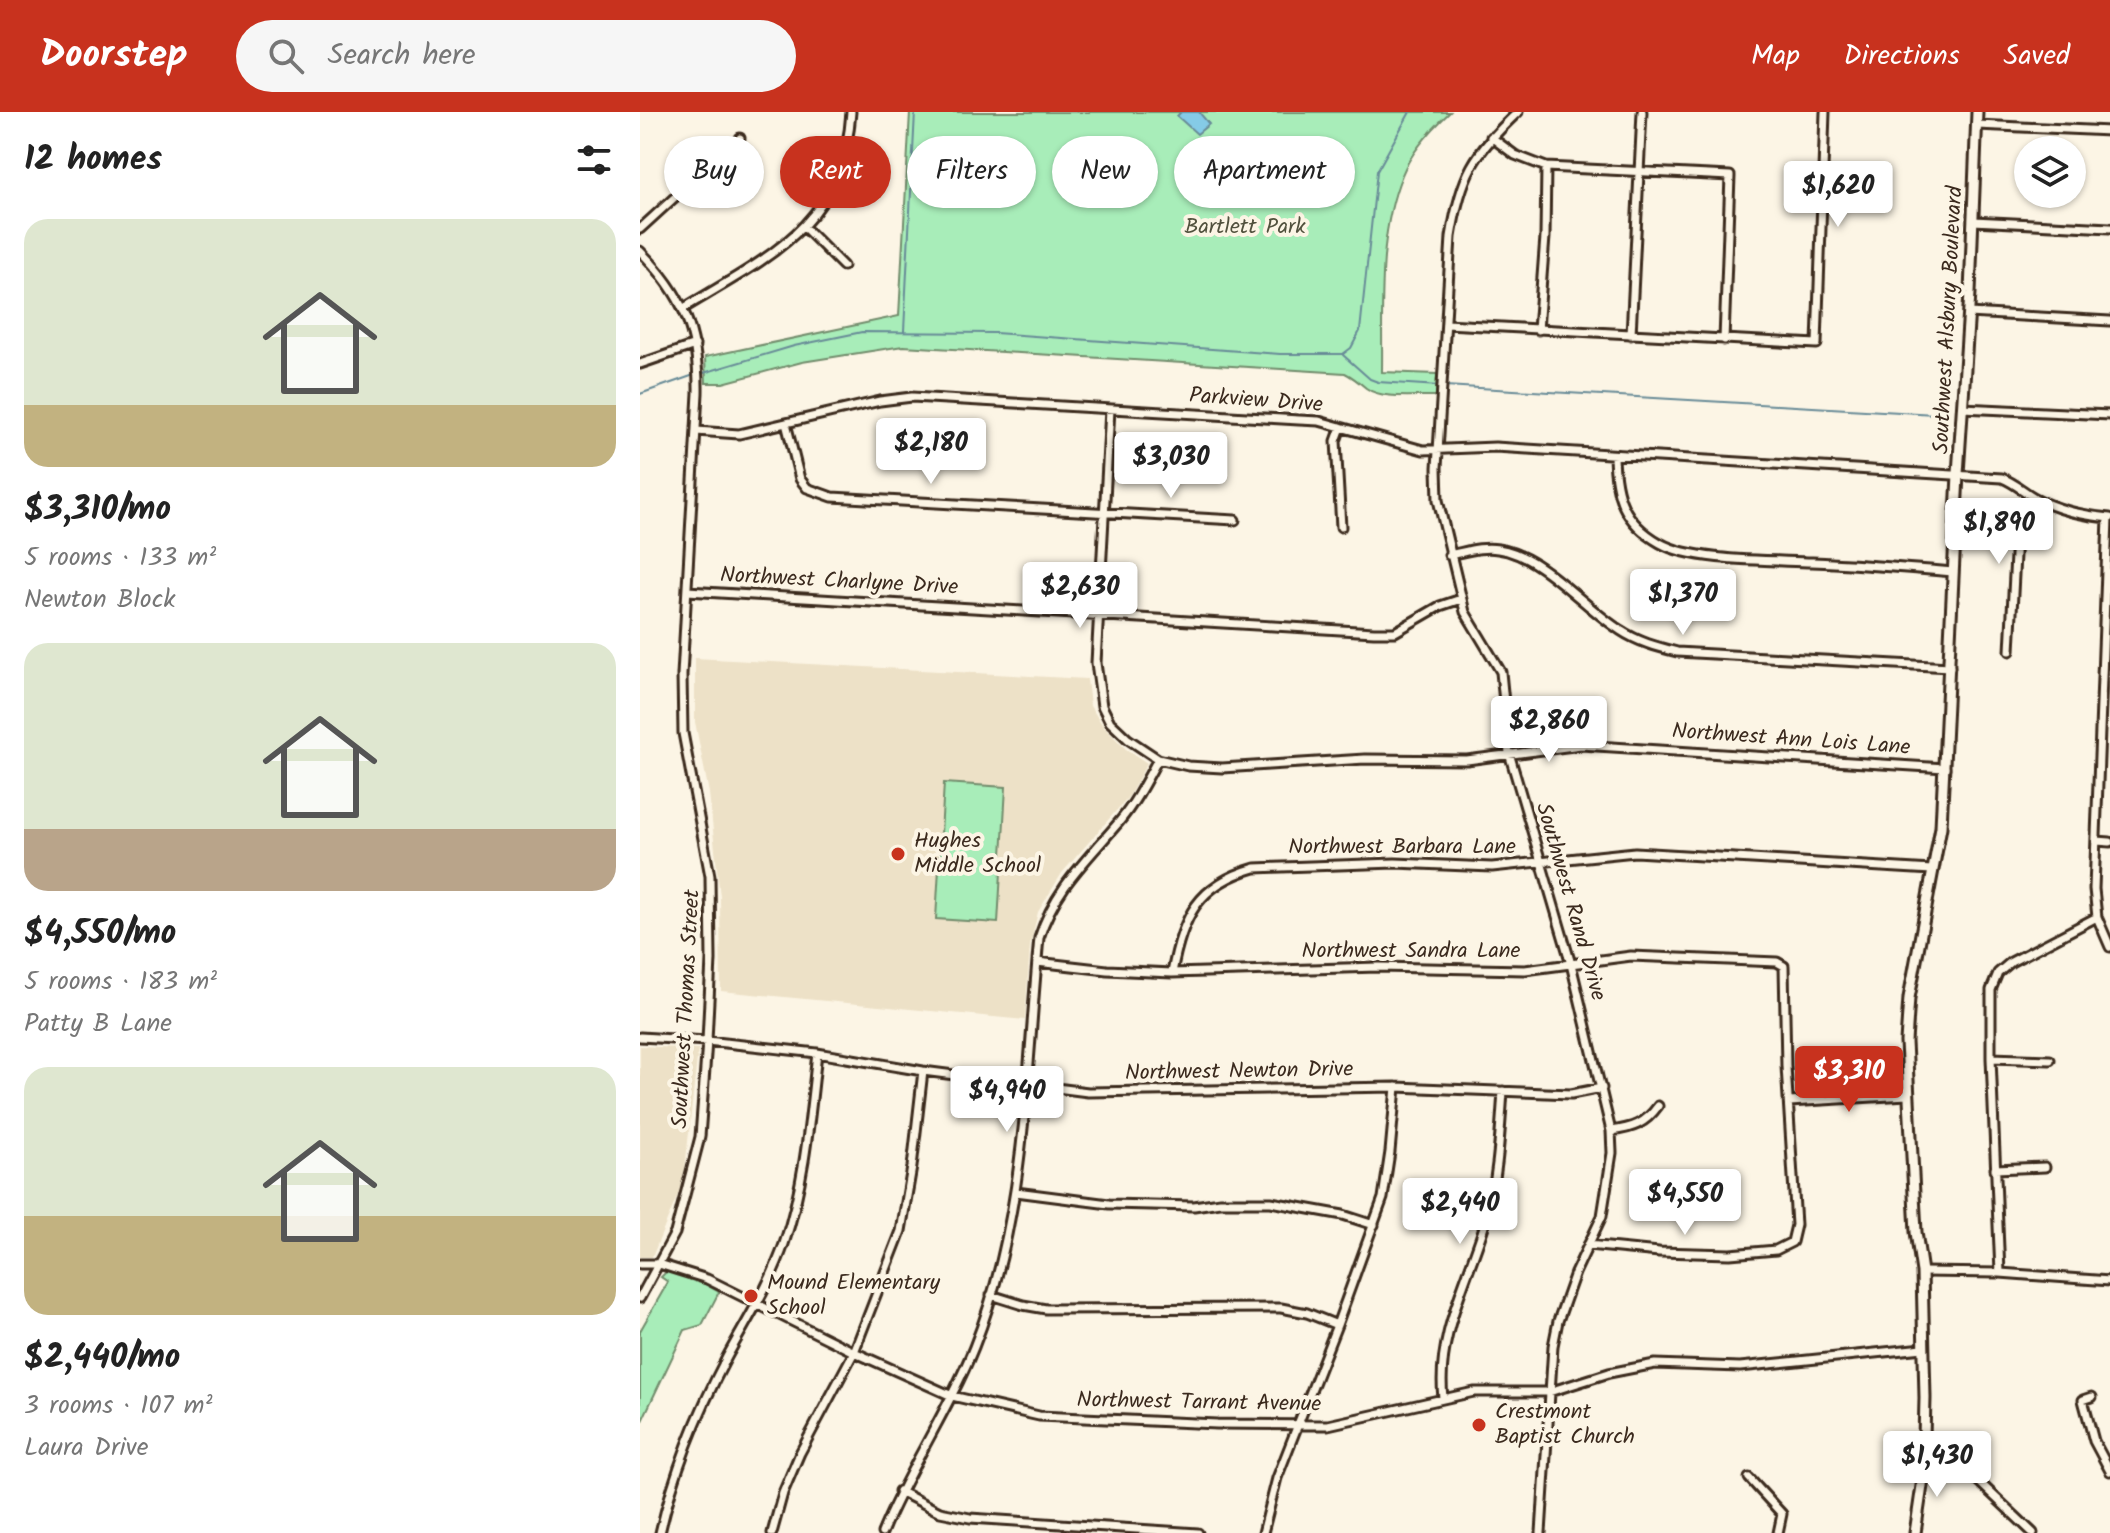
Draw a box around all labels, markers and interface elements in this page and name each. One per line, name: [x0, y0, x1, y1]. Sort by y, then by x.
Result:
search box: [236, 20, 796, 92]
text: Doorstep: [40, 26, 188, 86]
text: Search here: [328, 32, 476, 80]
icon: search: [264, 34, 308, 78]
text: Map: [1751, 34, 1800, 79]
text: Directions: [1844, 34, 1960, 79]
text: Saved: [2004, 34, 2070, 79]
text: 12 homes: [24, 133, 162, 187]
chip: Buy: [664, 136, 764, 208]
chip: Rent: [780, 136, 891, 208]
chip: Filters: [907, 136, 1036, 208]
chip: New: [1052, 136, 1158, 208]
chip: Apartment: [1174, 136, 1355, 208]
map controls: [2014, 136, 2086, 208]
button: layers: [2014, 136, 2086, 208]
icon: filters: [572, 138, 616, 182]
pin: $1,620: [1773, 161, 1903, 229]
text: $1,620: [1802, 166, 1874, 208]
street label: Southwest Alsbury Boulevard: [1925, 184, 1974, 455]
park label: Bartlett Park: [1184, 210, 1306, 245]
icon: home: [248, 271, 392, 415]
street label: Parkview Drive: [1188, 379, 1324, 423]
pin: $2,180: [866, 418, 996, 486]
text: $2,180: [894, 423, 968, 465]
pin: $3,030: [1106, 432, 1236, 500]
text: $3,030: [1132, 437, 1210, 479]
text: $3,310/mo: [24, 483, 171, 537]
pin: $1,890: [1934, 498, 2064, 566]
text: $1,890: [1963, 503, 2035, 545]
text: 5 rooms · 133 m²: [24, 537, 216, 579]
street label: Northwest Charlyne Drive: [719, 558, 959, 606]
pin: $2,630: [1015, 562, 1145, 630]
text: $2,630: [1040, 567, 1120, 609]
pin: $1,370: [1618, 569, 1748, 637]
text: $1,370: [1648, 574, 1718, 616]
text: Newton Block: [24, 579, 175, 621]
icon: home: [248, 695, 392, 839]
pin: $2,860: [1484, 696, 1614, 764]
text: $2,860: [1509, 701, 1589, 743]
street label: Northwest Ann Lois Lane: [1671, 714, 1911, 766]
street label: Southwest Rand Drive: [1525, 799, 1615, 1005]
place label: Hughes Middle School: [914, 824, 1042, 884]
street label: Northwest Barbara Lane: [1288, 830, 1516, 865]
marker: Hughes Middle School: [889, 845, 907, 863]
street label: Southwest Thomas Street: [663, 888, 711, 1129]
text: $4,550/mo: [24, 907, 176, 961]
street label: Northwest Sandra Lane: [1302, 934, 1521, 969]
text: 5 rooms · 183 m²: [24, 961, 217, 1003]
text: Patty B Lane: [24, 1003, 172, 1045]
pin: $3,310: [1784, 1046, 1914, 1114]
text: $3,310: [1813, 1051, 1885, 1093]
street label: Northwest Newton Drive: [1125, 1053, 1354, 1091]
pin: $4,940: [942, 1066, 1072, 1134]
text: $4,940: [968, 1071, 1046, 1113]
icon: home: [248, 1119, 392, 1263]
pin: $4,550: [1620, 1169, 1750, 1237]
text: $4,550: [1647, 1174, 1723, 1216]
pin: $2,440: [1395, 1178, 1525, 1246]
text: $2,440: [1420, 1183, 1500, 1225]
place label: Mound Elementary School: [767, 1266, 941, 1326]
marker: Mound Elementary School: [742, 1287, 760, 1305]
text: $2,440/mo: [24, 1331, 180, 1385]
street label: Northwest Tarrant Avenue: [1076, 1383, 1322, 1423]
text: 3 rooms · 107 m²: [24, 1385, 213, 1427]
place label: Crestmont Baptist Church: [1495, 1395, 1635, 1455]
marker: Crestmont Baptist Church: [1470, 1416, 1488, 1434]
text: Laura Drive: [24, 1427, 148, 1469]
pin: $1,430: [1872, 1431, 2002, 1499]
text: $1,430: [1901, 1436, 1973, 1478]

